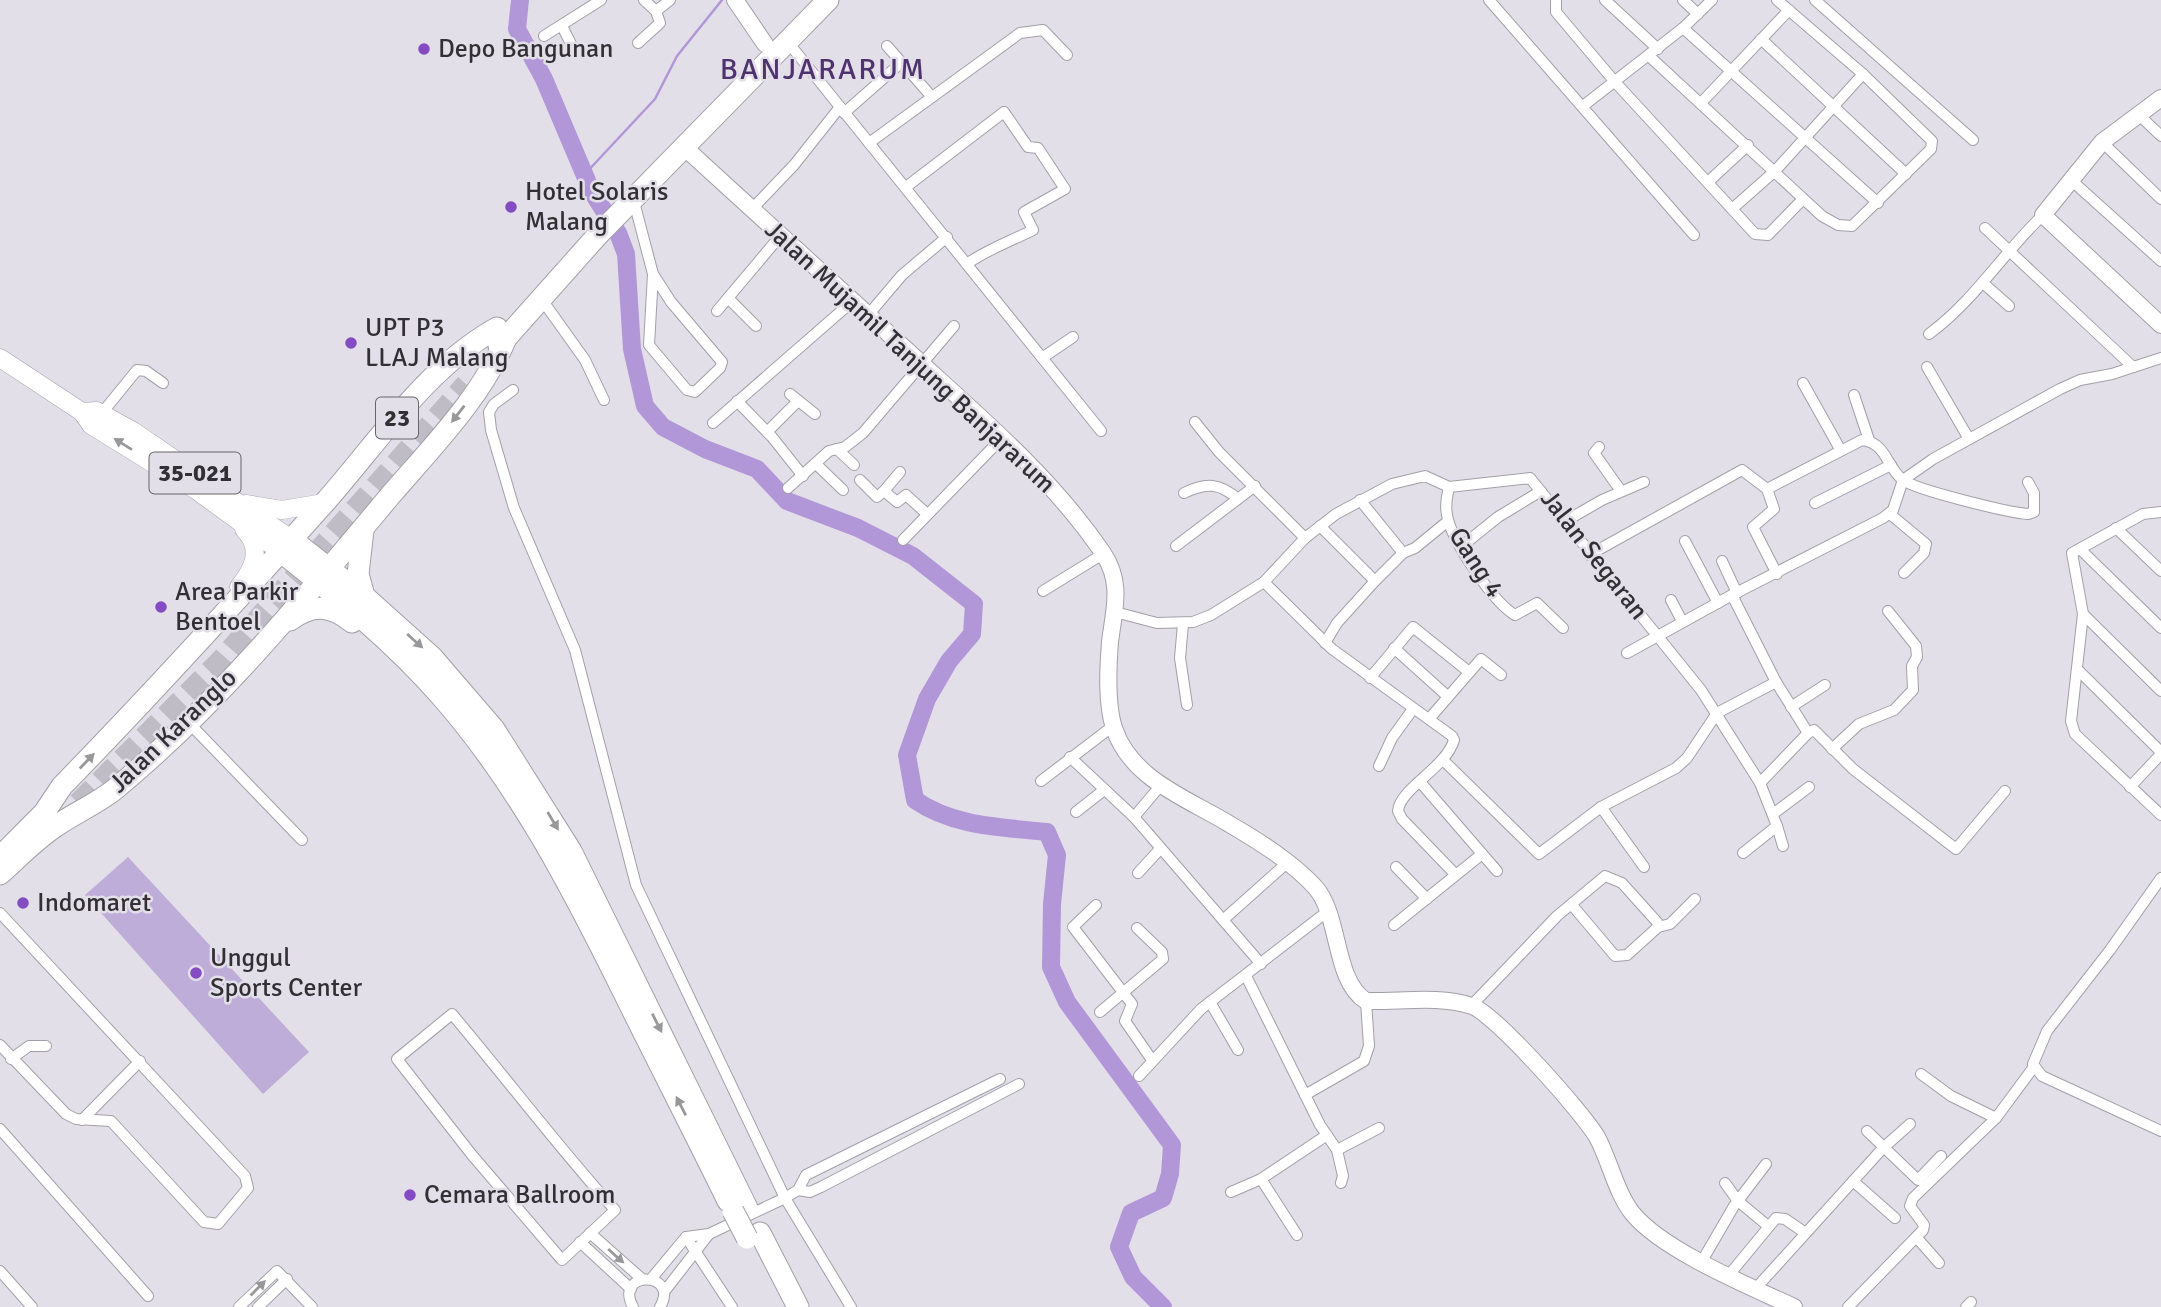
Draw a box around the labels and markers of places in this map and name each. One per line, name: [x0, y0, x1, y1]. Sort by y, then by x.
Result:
place label: Depo Bangunan: [438, 33, 613, 65]
marker: Depo Bangunan: [416, 41, 432, 57]
place label: Hotel Solaris Malang: [525, 176, 668, 238]
marker: Hotel Solaris Malang: [503, 199, 519, 215]
place label: UPT P3 LLAJ Malang: [365, 312, 508, 374]
marker: UPT P3 LLAJ Malang: [343, 335, 359, 351]
place label: Area Parkir Bentoel: [175, 576, 299, 638]
marker: Area Parkir Bentoel: [153, 599, 169, 615]
place label: Indomaret: [37, 887, 151, 919]
marker: Indomaret: [15, 895, 31, 911]
place label: Unggul Sports Center: [210, 942, 363, 1004]
marker: Unggul Sports Center: [188, 965, 204, 981]
place label: Cemara Ballroom: [424, 1179, 615, 1211]
marker: Cemara Ballroom: [402, 1187, 418, 1203]

